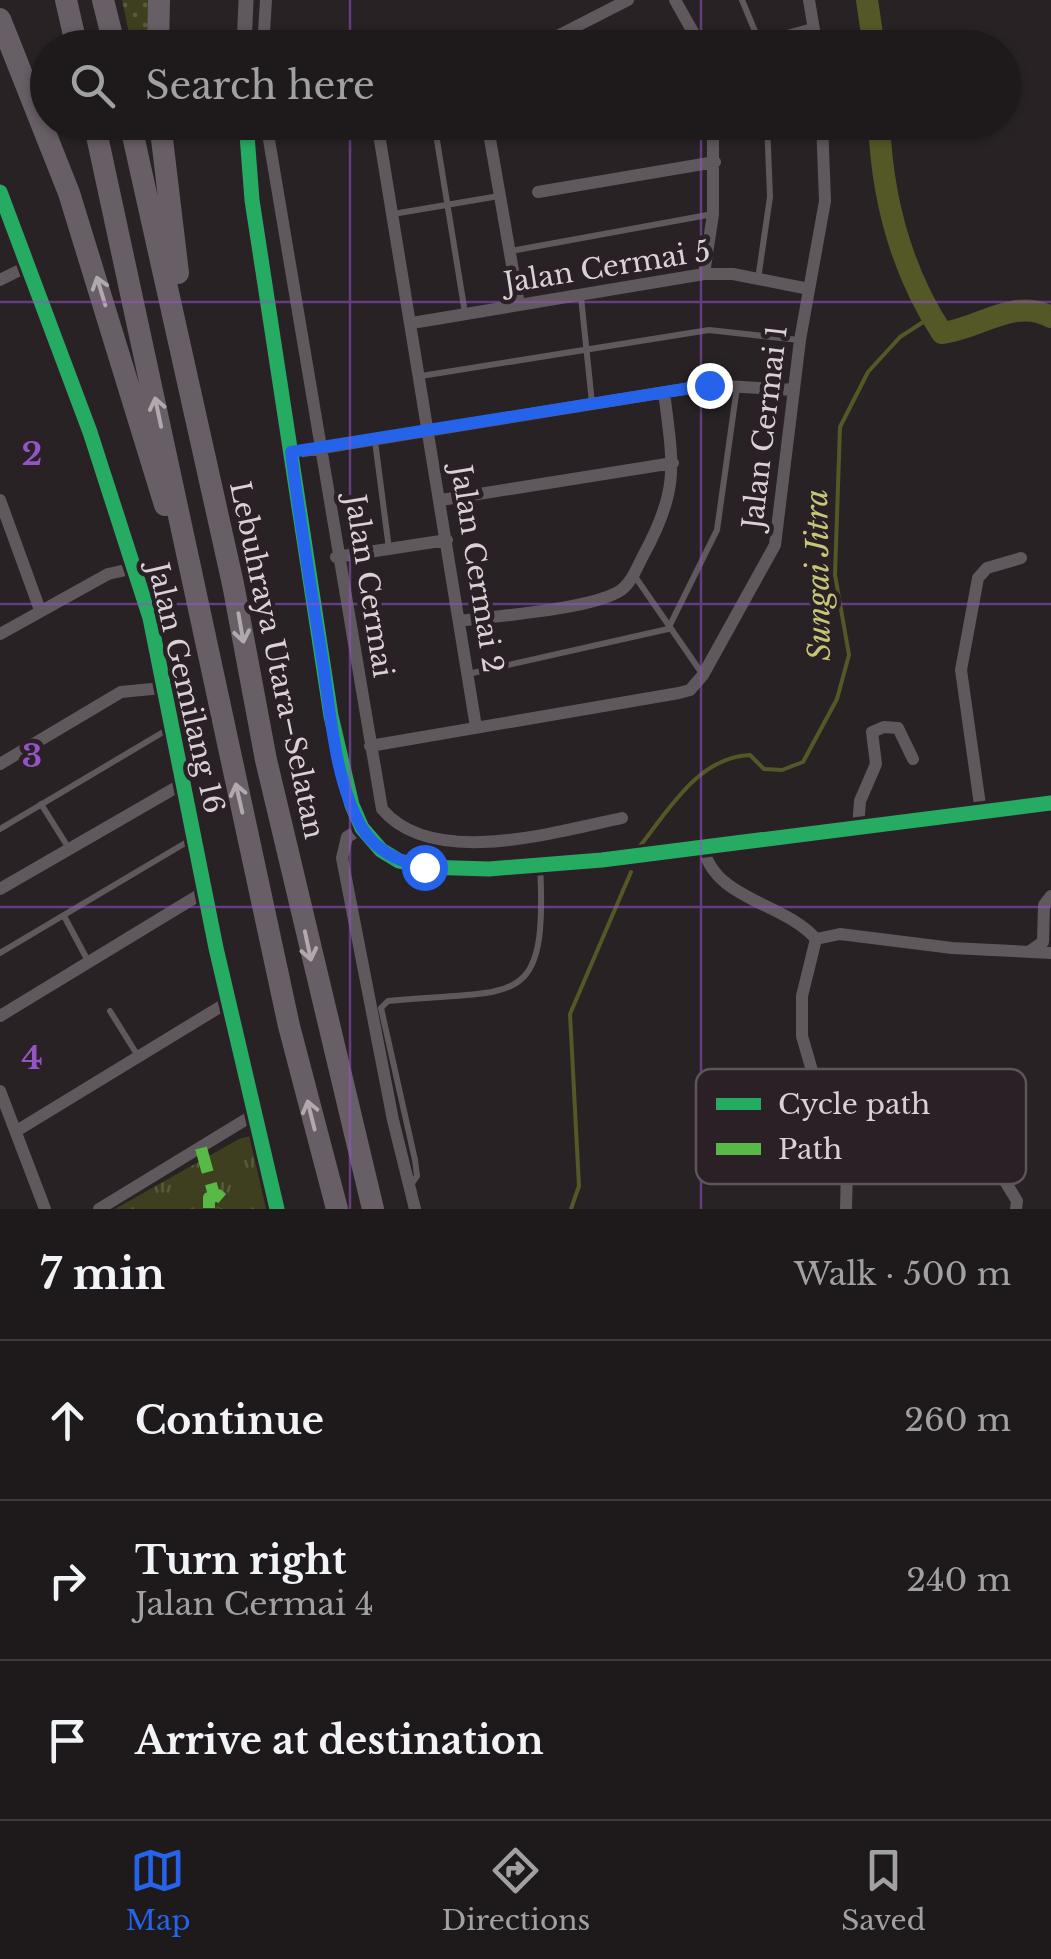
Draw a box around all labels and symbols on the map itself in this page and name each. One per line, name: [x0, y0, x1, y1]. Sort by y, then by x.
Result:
street label: Jalan Cermai 5: [497, 233, 713, 301]
one-way arrow: [90, 276, 108, 307]
street label: Jalan Cermai 1: [735, 323, 795, 535]
route end: [687, 363, 733, 409]
one-way arrow: [148, 396, 167, 428]
text: 2: [22, 434, 42, 474]
street label: Jalan Cermai 2: [443, 459, 511, 675]
street label: Lebuhraya Utara–Selatan: [222, 478, 332, 842]
street label: Jalan Cermai: [337, 488, 401, 680]
water label: Sungai Jitra: [798, 489, 838, 661]
street label: Jalan Gemilang 16: [139, 555, 232, 817]
one-way arrow: [232, 611, 251, 644]
text: 3: [22, 736, 42, 776]
one-way arrow: [229, 783, 247, 815]
route start: [402, 845, 448, 891]
one-way arrow: [300, 929, 319, 961]
text: 4: [21, 1038, 43, 1078]
legend: [696, 1069, 1026, 1184]
text: Cycle path: [778, 1087, 930, 1122]
one-way arrow: [301, 1100, 320, 1131]
text: Path: [778, 1132, 842, 1167]

